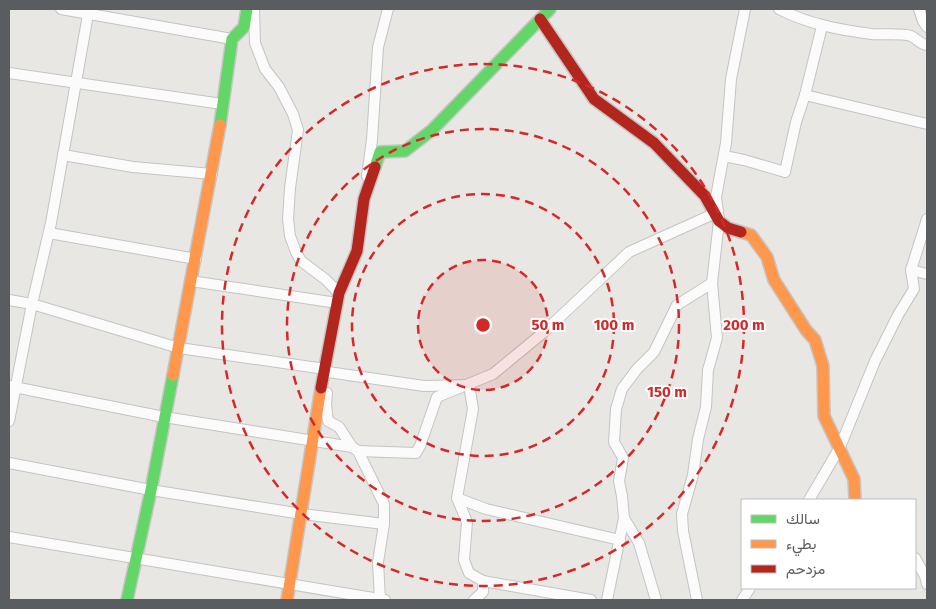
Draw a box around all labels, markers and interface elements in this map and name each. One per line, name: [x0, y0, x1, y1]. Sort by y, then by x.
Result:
centre of rings: [474, 316, 492, 334]
text: 50 m: [531, 316, 565, 334]
text: 100 m: [594, 316, 634, 334]
text: 200 m: [723, 316, 765, 334]
text: 150 m: [647, 383, 687, 401]
legend: [741, 499, 916, 589]
text: سالك: [786, 510, 820, 528]
text: بطيء: [786, 535, 816, 557]
text: مزدحم: [786, 560, 825, 579]

